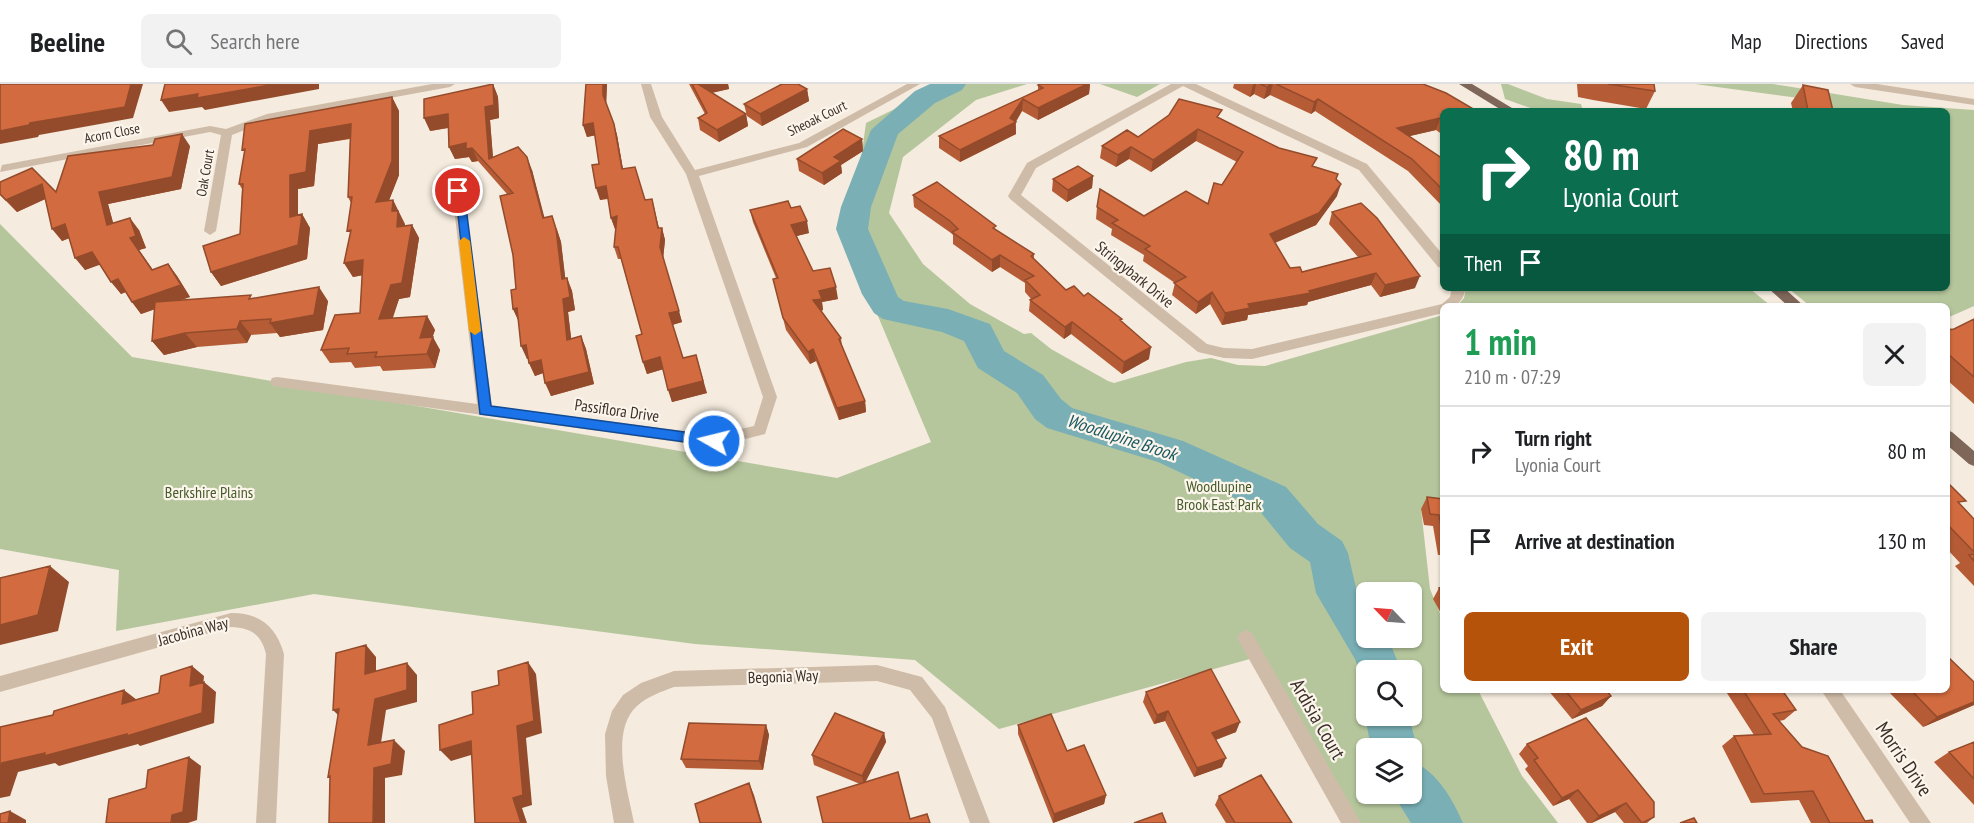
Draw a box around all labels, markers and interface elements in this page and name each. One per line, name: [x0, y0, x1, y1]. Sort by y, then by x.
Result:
search box: [141, 14, 561, 68]
text: Beeline: [30, 23, 105, 60]
icon: search: [162, 25, 195, 58]
text: Search here: [210, 27, 300, 55]
text: Map: [1731, 28, 1762, 55]
text: Directions: [1795, 28, 1868, 55]
text: Saved: [1901, 28, 1944, 55]
street label: Sheoak Court: [784, 96, 850, 140]
street label: Acorn Close: [83, 119, 142, 147]
text: 80 m: [1563, 127, 1640, 182]
icon: right: [1464, 132, 1542, 210]
street label: Oak Court: [192, 148, 218, 198]
pin: [432, 165, 483, 216]
icon: arrive: [441, 174, 474, 207]
text: Lyonia Court: [1563, 180, 1679, 214]
street label: Stringybark Drive: [1092, 236, 1178, 312]
icon: arrive: [1514, 246, 1547, 279]
text: Then: [1464, 249, 1502, 277]
text: 1 min: [1464, 318, 1537, 365]
button: close: [1863, 323, 1926, 386]
text: 210 m · 07:29: [1464, 364, 1561, 390]
street label: Passiflora Drive: [573, 394, 661, 426]
position arrow: [682, 409, 746, 473]
water label: Woodlupine Brook: [1064, 409, 1182, 466]
text: Turn right: [1515, 424, 1592, 452]
icon: right: [1464, 435, 1497, 468]
text: 80 m: [1887, 437, 1926, 465]
text: Lyonia Court: [1515, 452, 1601, 478]
park label: Woodlupine Brook East Park: [1176, 476, 1262, 514]
park label: Berkshire Plains: [165, 482, 253, 502]
icon: arrive: [1464, 525, 1497, 558]
text: Arrive at destination: [1515, 527, 1675, 555]
text: 130 m: [1877, 527, 1926, 555]
north arrow: [1356, 582, 1422, 648]
map controls: [1356, 582, 1422, 804]
street label: Jacobina Way: [155, 612, 230, 650]
button: Exit: [1464, 612, 1689, 681]
button: Share: [1701, 612, 1926, 681]
button: search: [1356, 660, 1422, 726]
street label: Begonia Way: [747, 665, 819, 687]
street label: Ardisia Court: [1285, 674, 1352, 764]
street label: Morris Drive: [1870, 717, 1938, 801]
button: layers: [1356, 738, 1422, 804]

